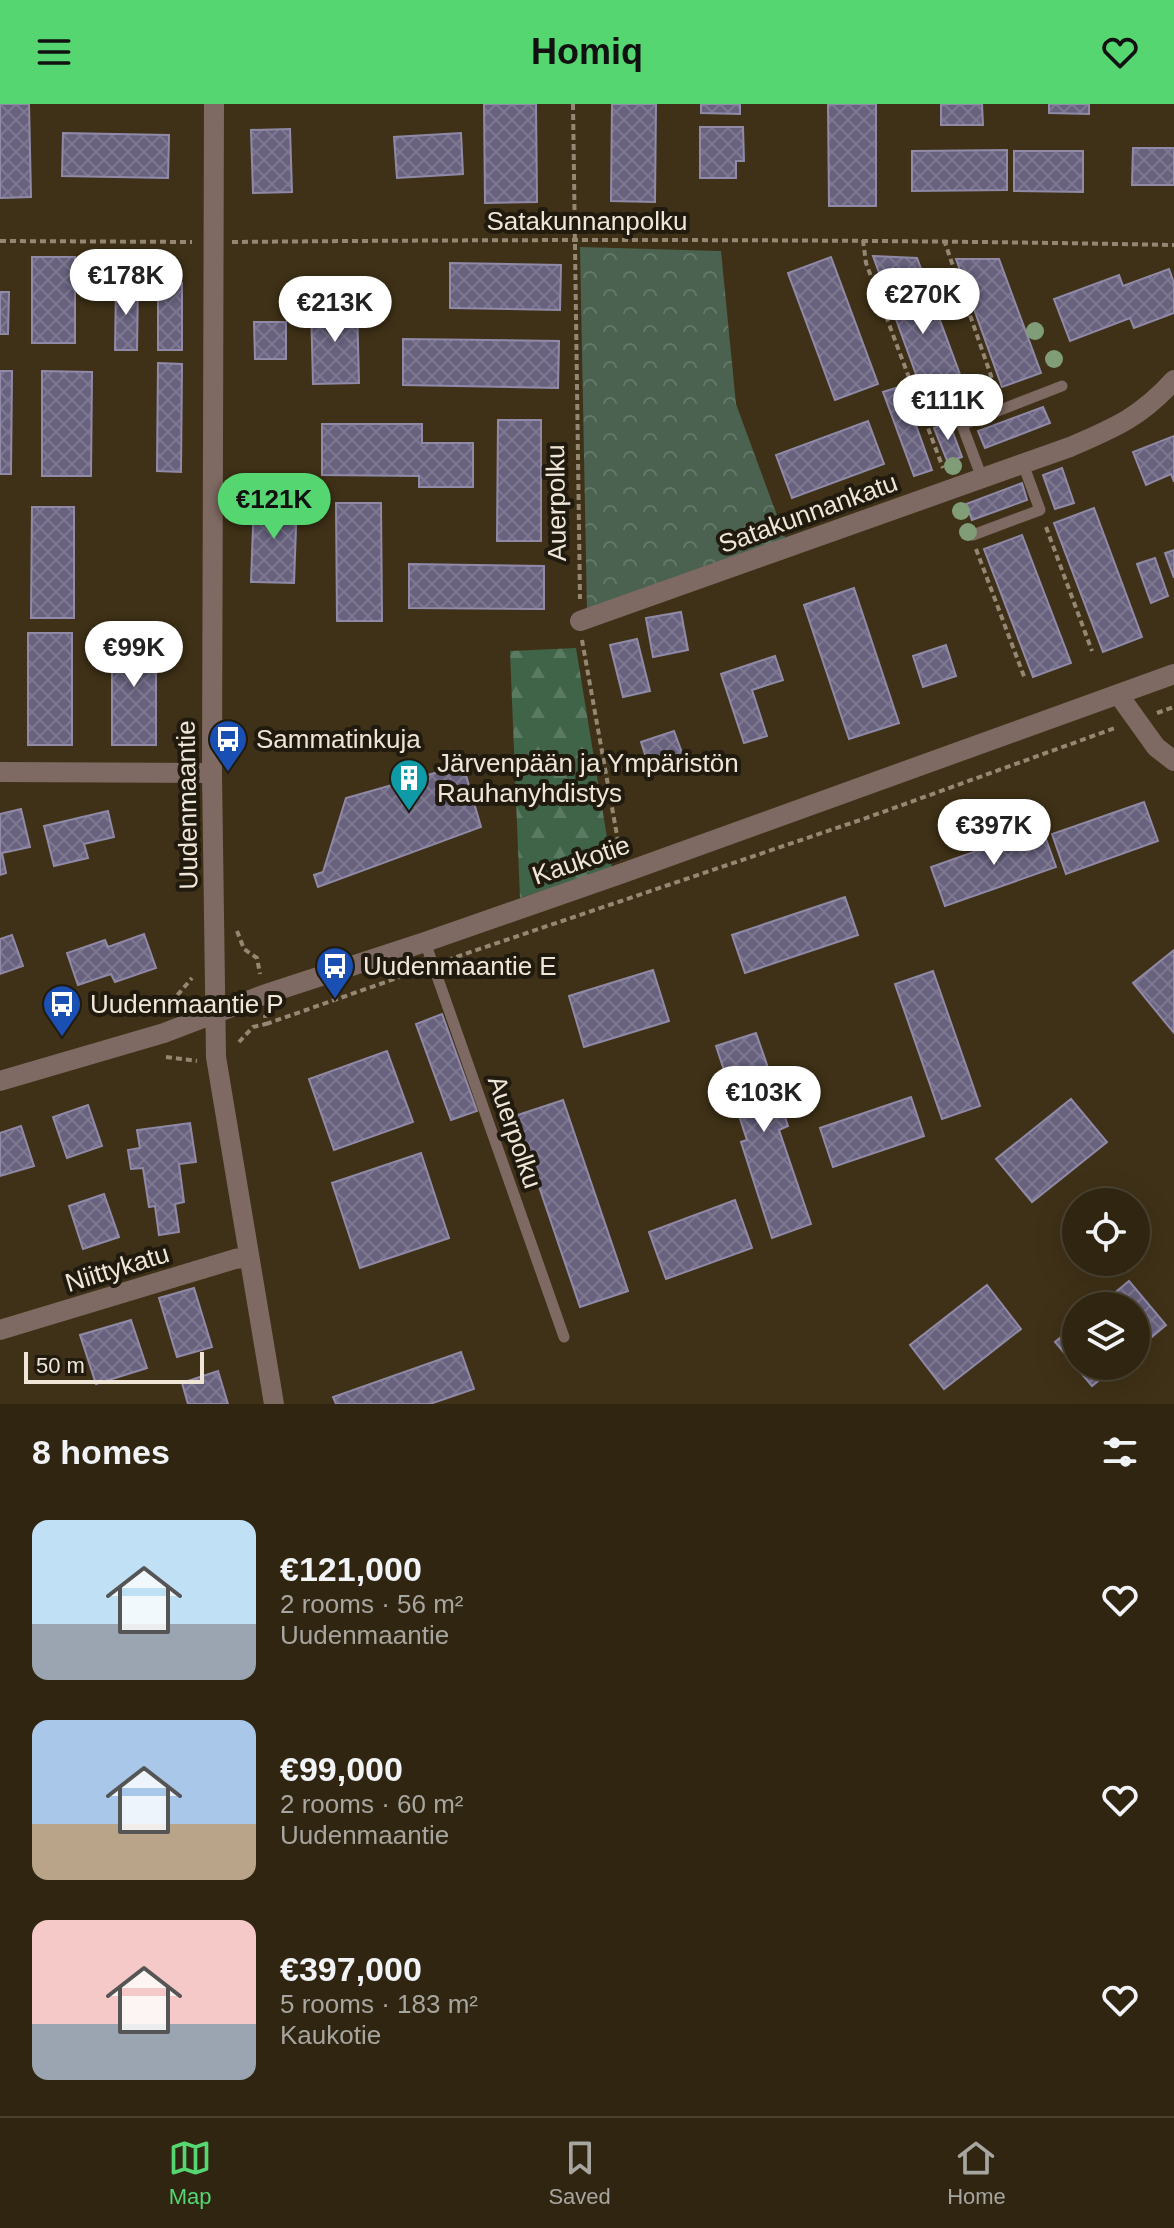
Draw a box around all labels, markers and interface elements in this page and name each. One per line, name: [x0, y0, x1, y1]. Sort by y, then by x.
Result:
icon: menu: [32, 30, 76, 74]
icon: heart: [1098, 30, 1142, 74]
text: Homiq: [531, 31, 643, 72]
street label: Satakunnanpolku: [487, 206, 687, 236]
pin: €178K: [70, 249, 182, 317]
text: €178K: [88, 260, 164, 290]
pin: €270K: [867, 268, 979, 336]
pin: €213K: [279, 276, 391, 344]
text: €270K: [885, 279, 961, 309]
text: €213K: [297, 287, 373, 317]
pin: €111K: [892, 374, 1004, 442]
text: €111K: [911, 385, 985, 415]
street label: Auerpolku: [540, 444, 572, 562]
street label: Satakunnankatu: [715, 467, 901, 559]
pin: €121K: [218, 473, 330, 541]
text: €121K: [236, 484, 312, 514]
pin: €99K: [87, 621, 181, 689]
text: €99K: [103, 632, 165, 662]
bus stop icon: Sammatinkuja: [207, 718, 249, 773]
street label: Uudenmaantie: [171, 720, 203, 890]
place label: Sammatinkuja: [256, 724, 421, 754]
place label: Järvenpään ja Ympäristön Rauhanyhdistys: [437, 748, 739, 808]
building icon: Järvenpään ja Ympäristön Rauhanyhdistys: [388, 757, 430, 812]
pin: €397K: [938, 799, 1050, 867]
text: €397K: [956, 810, 1032, 840]
street label: Kaukotie: [528, 829, 634, 891]
bus stop icon: Uudenmaantie E: [314, 945, 356, 1000]
place label: Uudenmaantie E: [363, 951, 557, 981]
bus stop icon: Uudenmaantie P: [41, 983, 83, 1038]
place label: Uudenmaantie P: [90, 989, 284, 1019]
pin: €103K: [708, 1066, 820, 1134]
street label: Auerpolku: [482, 1072, 548, 1192]
text: €103K: [726, 1077, 802, 1107]
map controls: [1062, 1188, 1150, 1380]
button: locate: [1062, 1188, 1150, 1276]
street label: Niittykatu: [61, 1238, 173, 1298]
button: layers: [1062, 1292, 1150, 1380]
scale bar: [24, 1348, 204, 1384]
text: 50 m: [36, 1353, 85, 1378]
icon: filters: [1098, 1430, 1142, 1474]
text: 8 homes: [32, 1433, 170, 1471]
text: €121,000: [280, 1550, 422, 1588]
icon: home: [96, 1552, 192, 1648]
icon: heart: [1098, 1578, 1142, 1622]
text: 2 rooms · 56 m²: [280, 1589, 464, 1619]
text: Uudenmaantie: [280, 1620, 449, 1650]
text: €99,000: [280, 1750, 403, 1788]
icon: home: [96, 1752, 192, 1848]
icon: heart: [1098, 1778, 1142, 1822]
text: 2 rooms · 60 m²: [280, 1789, 464, 1819]
text: Uudenmaantie: [280, 1820, 449, 1850]
text: €397,000: [280, 1950, 422, 1988]
icon: home: [96, 1952, 192, 2048]
icon: heart: [1098, 1978, 1142, 2022]
text: 5 rooms · 183 m²: [280, 1989, 478, 2019]
text: Kaukotie: [280, 2020, 381, 2050]
tab: Map: [168, 2136, 212, 2210]
tab: Saved: [548, 2136, 611, 2210]
tab: Home: [947, 2136, 1006, 2210]

